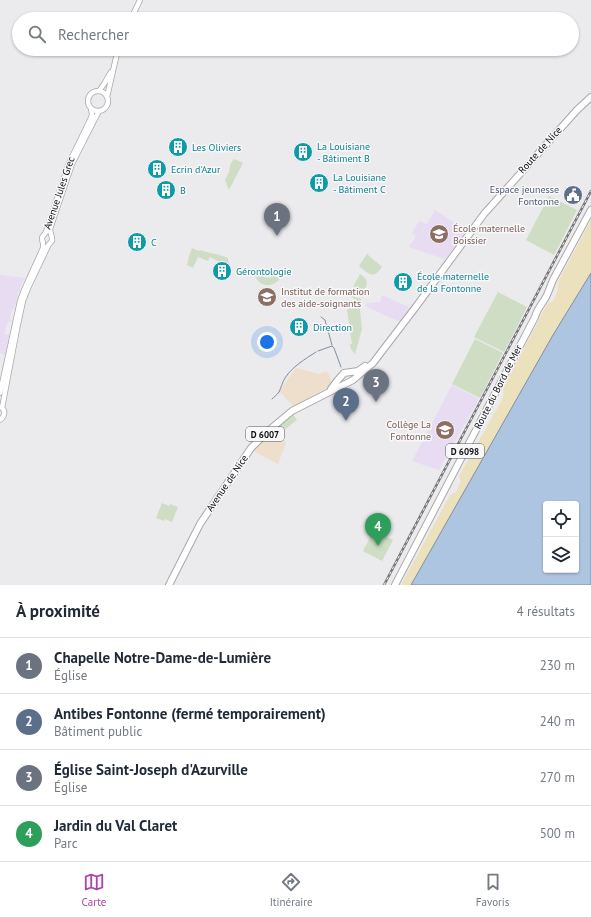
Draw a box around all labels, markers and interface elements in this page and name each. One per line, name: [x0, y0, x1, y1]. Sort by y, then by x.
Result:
search box: [12, 12, 579, 56]
icon: search: [26, 23, 48, 45]
text: Rechercher: [58, 25, 129, 44]
street label: Route de Nice: [515, 124, 565, 176]
building icon: Les Oliviers: [167, 136, 189, 158]
place label: La Louisiane - Bâtiment B: [317, 140, 370, 165]
place label: Les Oliviers: [192, 141, 241, 154]
building icon: La Louisiane - Bâtiment B: [292, 141, 314, 163]
street label: Avenue Jules Grec: [40, 154, 78, 231]
building icon: Ecrin d'Azur: [146, 158, 168, 180]
place label: Ecrin d'Azur: [171, 163, 221, 176]
place label: La Louisiane - Bâtiment C: [333, 171, 386, 196]
building icon: La Louisiane - Bâtiment C: [308, 172, 330, 194]
building icon: B: [155, 179, 177, 201]
place label: Espace jeunesse Fontonne: [490, 183, 559, 208]
place label: B: [180, 184, 186, 197]
public building icon: Espace jeunesse Fontonne: [562, 184, 584, 206]
pin: 1: [264, 203, 290, 236]
place label: École maternelle Boissier: [453, 222, 525, 247]
school or university icon: École maternelle Boissier: [428, 223, 450, 245]
building icon: C: [126, 231, 148, 253]
place label: C: [151, 236, 157, 249]
building icon: Gérontologie: [211, 260, 233, 282]
place label: Gérontologie: [236, 265, 291, 278]
place label: École maternelle de la Fontonne: [417, 270, 489, 295]
building icon: École maternelle de la Fontonne: [392, 271, 414, 293]
place label: Institut de formation des aide-soignants: [281, 285, 369, 310]
school or university icon: Institut de formation des aide-soignants: [256, 286, 278, 308]
building icon: Direction: [288, 316, 310, 338]
place label: Direction: [313, 321, 352, 334]
your location: [257, 332, 277, 352]
street label: Route du Bord de Mer: [471, 342, 525, 431]
pin: 3: [363, 369, 389, 402]
pin: 2: [333, 388, 359, 421]
place label: Collège La Fontonne: [386, 418, 431, 443]
school or university icon: Collège La Fontonne: [434, 419, 456, 441]
road number: D 6007: [246, 427, 284, 441]
road number: D 6098: [446, 444, 484, 458]
street label: Avenue de Nice: [203, 452, 251, 514]
map controls: [543, 501, 579, 573]
button: locate: [543, 501, 579, 537]
pin: 4: [365, 513, 391, 546]
button: layers: [543, 537, 579, 573]
text: À proximité: [16, 600, 100, 622]
text: 4 résultats: [516, 603, 575, 620]
text: Chapelle Notre-Dame-de-Lumière: [54, 648, 271, 667]
text: 1: [25, 657, 33, 674]
text: 230 m: [540, 657, 575, 674]
text: Église: [54, 667, 87, 684]
text: Antibes Fontonne (fermé temporairement): [54, 704, 326, 723]
text: 2: [25, 713, 33, 730]
text: 240 m: [540, 713, 575, 730]
text: Bâtiment public: [54, 723, 142, 740]
text: Église Saint-Joseph d'Azurville: [54, 760, 248, 779]
text: 3: [25, 769, 33, 786]
text: 270 m: [540, 769, 575, 786]
text: Église: [54, 779, 87, 796]
text: Jardin du Val Claret: [54, 816, 177, 835]
text: 4: [25, 825, 33, 842]
text: 500 m: [540, 825, 575, 842]
text: Parc: [54, 835, 78, 852]
tab: Carte: [82, 871, 106, 909]
tab: Itinéraire: [270, 871, 313, 909]
tab: Favoris: [476, 871, 509, 909]

